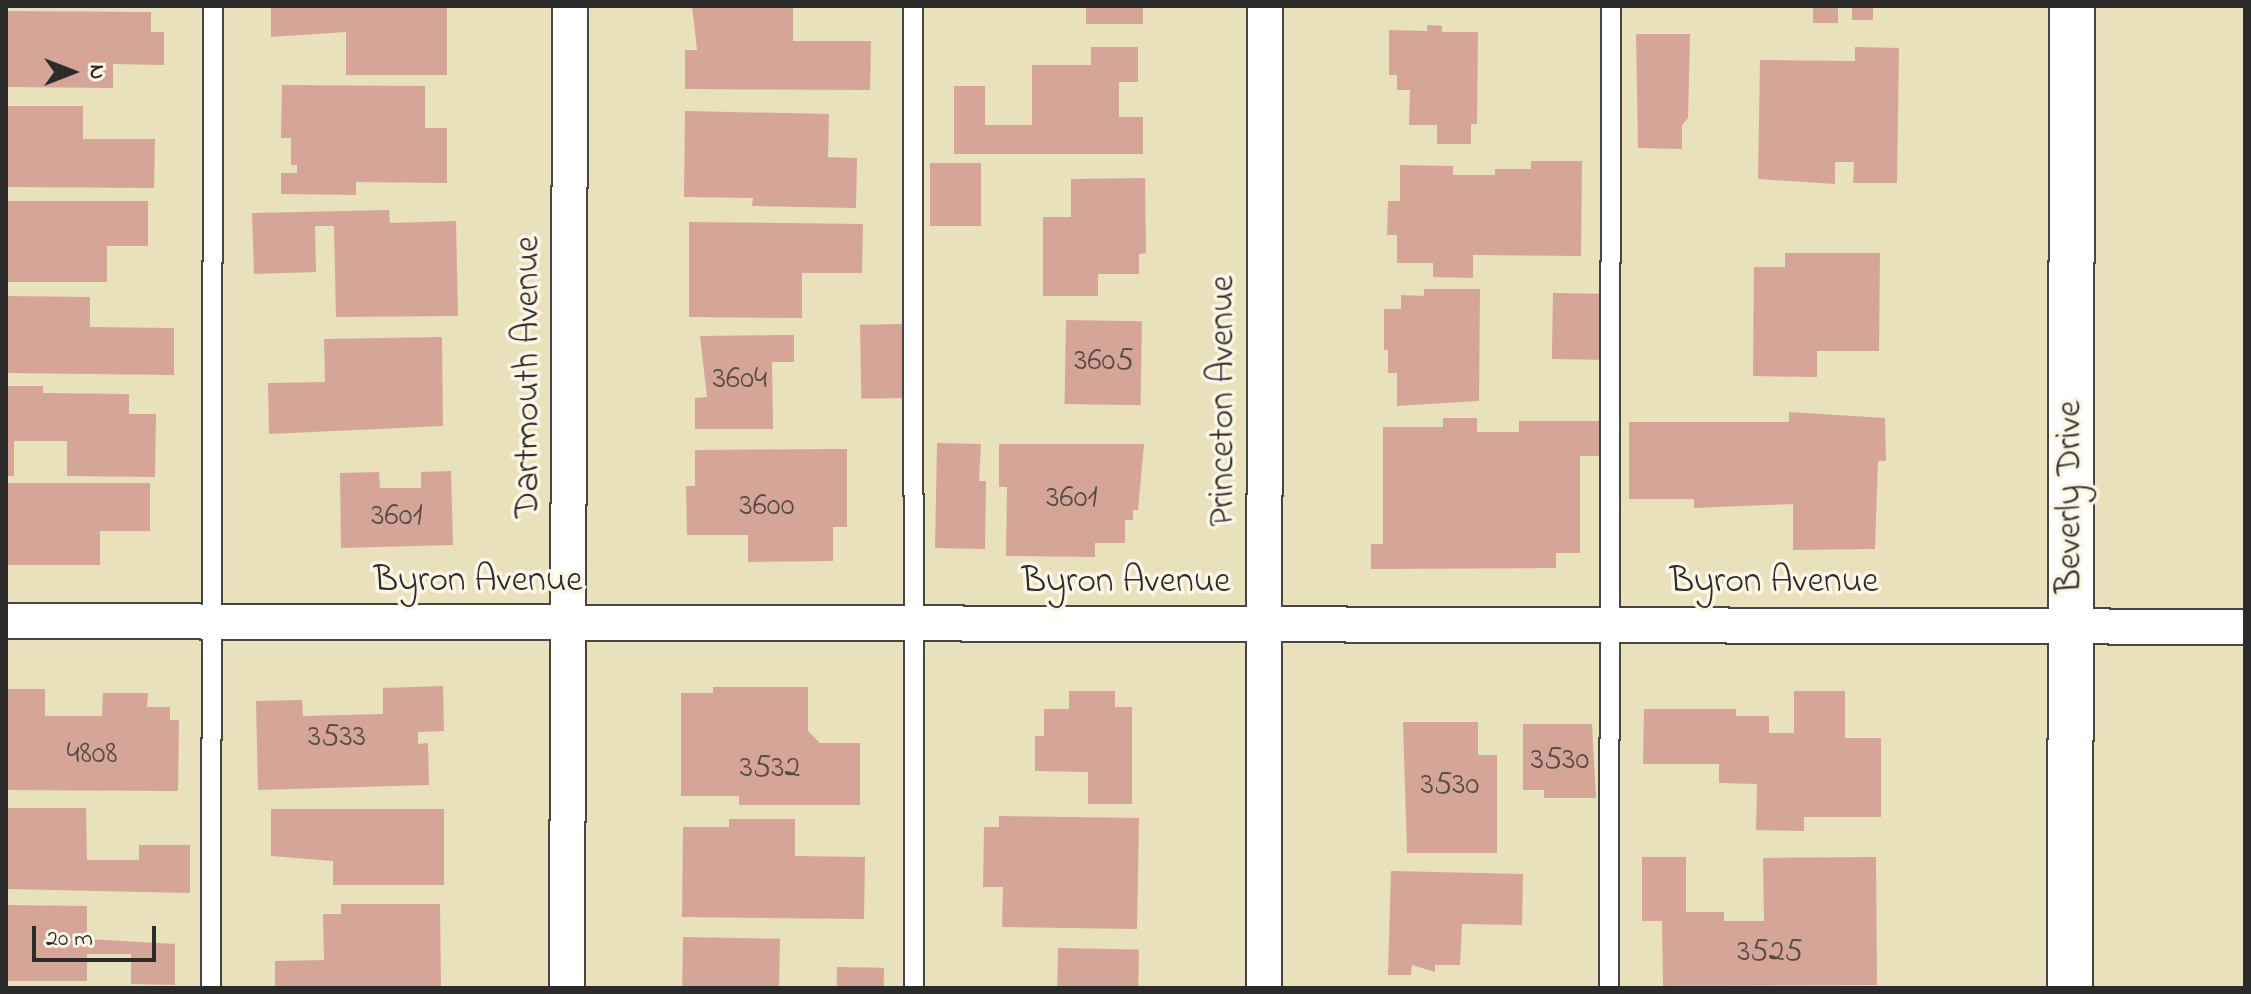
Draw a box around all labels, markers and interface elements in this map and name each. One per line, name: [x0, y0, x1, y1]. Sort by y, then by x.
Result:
north arrow: [32, 32, 112, 112]
text: N: [80, 65, 112, 79]
street label: Dartmouth Avenue: [507, 236, 551, 518]
street label: Princeton Avenue: [1202, 275, 1246, 527]
house number: 3605: [1074, 343, 1134, 381]
house number: 3604: [713, 361, 767, 399]
street label: Beverly Drive: [2049, 401, 2093, 593]
house number: 3601: [1046, 480, 1098, 518]
house number: 3600: [740, 488, 794, 526]
house number: 3601: [371, 498, 423, 536]
street label: Byron Avenue: [374, 560, 582, 604]
street label: Byron Avenue: [1022, 561, 1230, 605]
street label: Byron Avenue: [1670, 561, 1878, 605]
house number: 3533: [308, 719, 366, 757]
house number: 4808: [66, 736, 118, 774]
house number: 3530: [1531, 742, 1589, 780]
house number: 3532: [740, 750, 800, 788]
house number: 3530: [1421, 767, 1479, 805]
scale bar: [36, 910, 160, 960]
text: 20 m: [46, 922, 93, 957]
house number: 3525: [1737, 934, 1803, 972]

